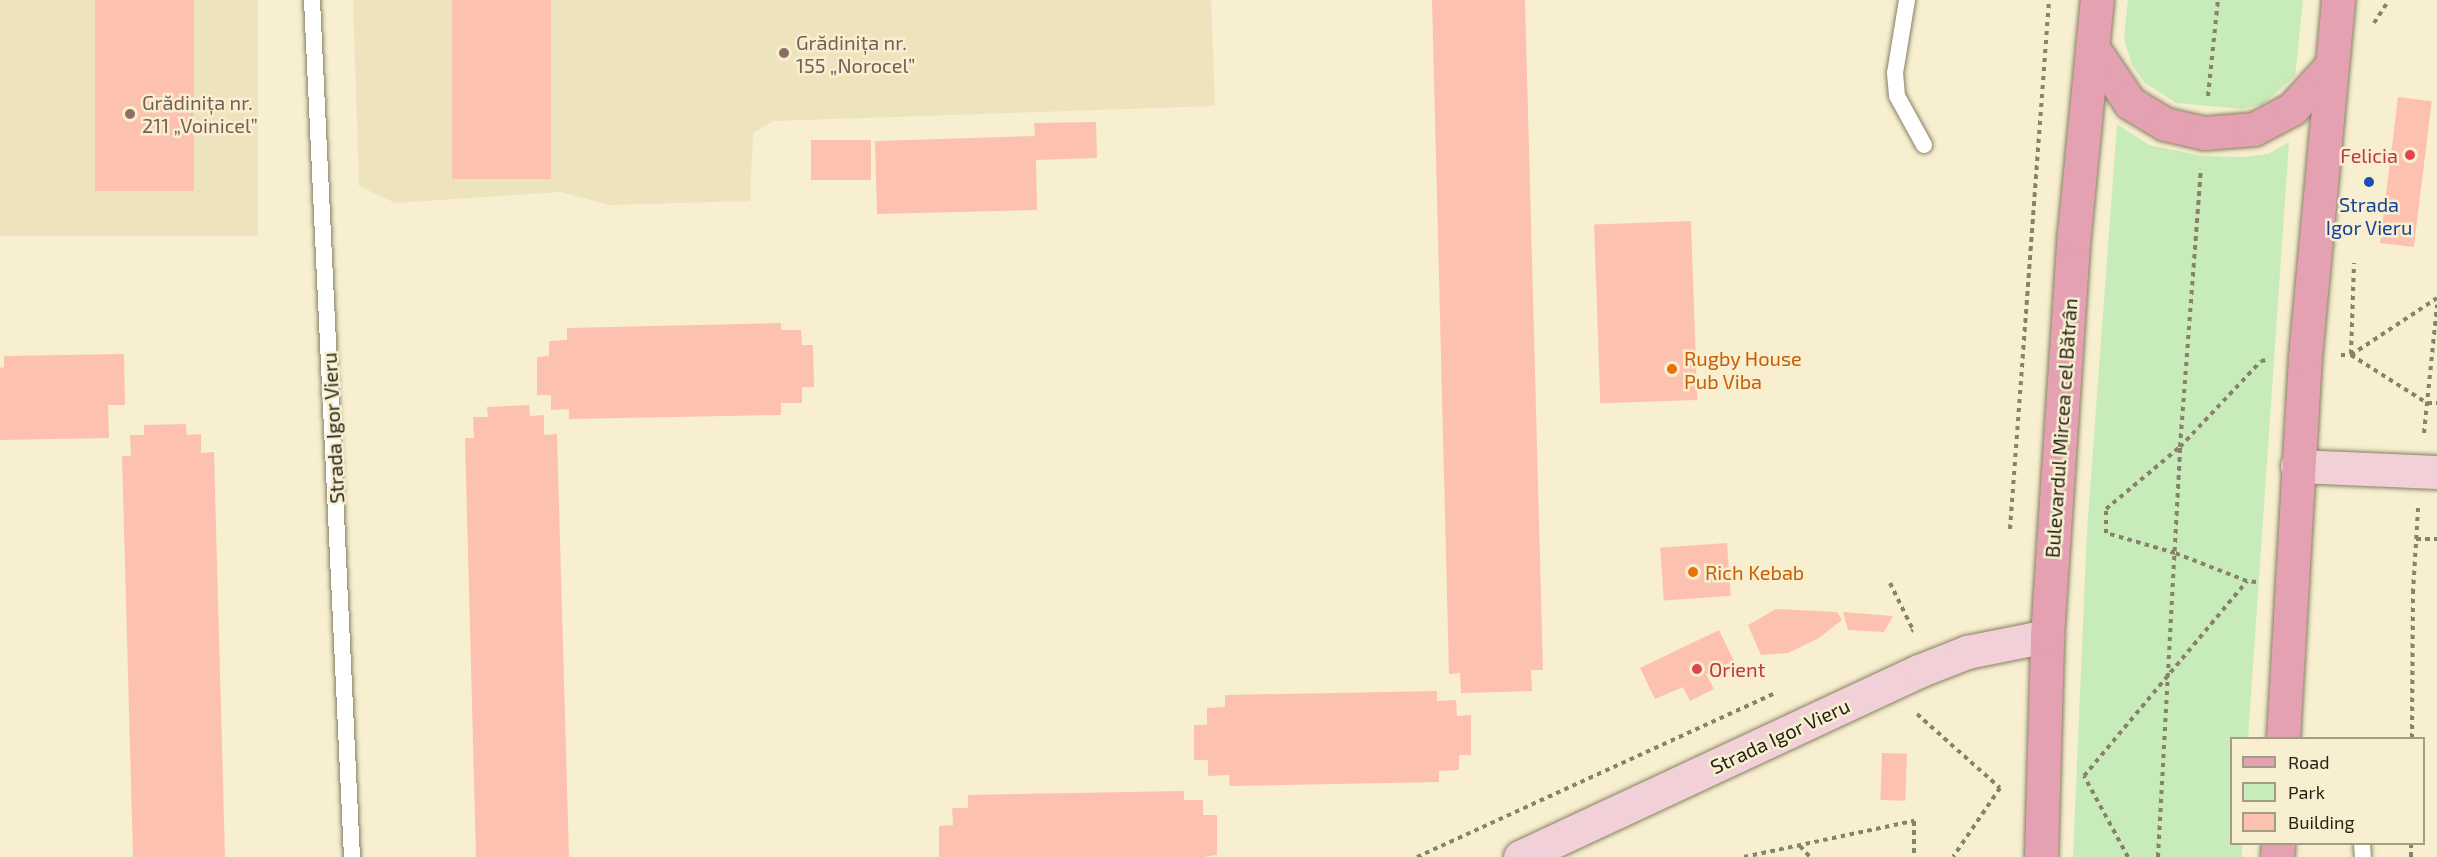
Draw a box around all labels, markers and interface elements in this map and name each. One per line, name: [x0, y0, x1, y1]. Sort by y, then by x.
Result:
place label: Grădinița nr. 155 „Norocel”: [796, 30, 915, 77]
marker: Grădinița nr. 155 „Norocel”: [777, 46, 791, 60]
place label: Grădinița nr. 211 „Voinicel”: [142, 90, 258, 137]
marker: Grădinița nr. 211 „Voinicel”: [123, 107, 137, 121]
place label: Felicia: [2340, 143, 2398, 167]
marker: Felicia: [2403, 148, 2417, 162]
marker: Strada Igor Vieru: [2362, 175, 2376, 189]
place label: Strada Igor Vieru: [2325, 192, 2413, 239]
street label: Bulevardul Mircea cel Bătrân: [2040, 297, 2082, 559]
place label: Rugby House Pub Viba: [1684, 346, 1802, 393]
street label: Strada Igor Vieru: [317, 351, 349, 505]
marker: Rugby House Pub Viba: [1665, 362, 1679, 376]
place label: Rich Kebab: [1705, 560, 1804, 584]
marker: Rich Kebab: [1686, 565, 1700, 579]
place label: Orient: [1709, 657, 1765, 681]
marker: Orient: [1690, 662, 1704, 676]
street label: Strada Igor Vieru: [1706, 693, 1854, 779]
legend: [2230, 737, 2425, 845]
text: Road: [2288, 751, 2329, 773]
text: Park: [2288, 781, 2325, 803]
text: Building: [2288, 811, 2355, 833]

